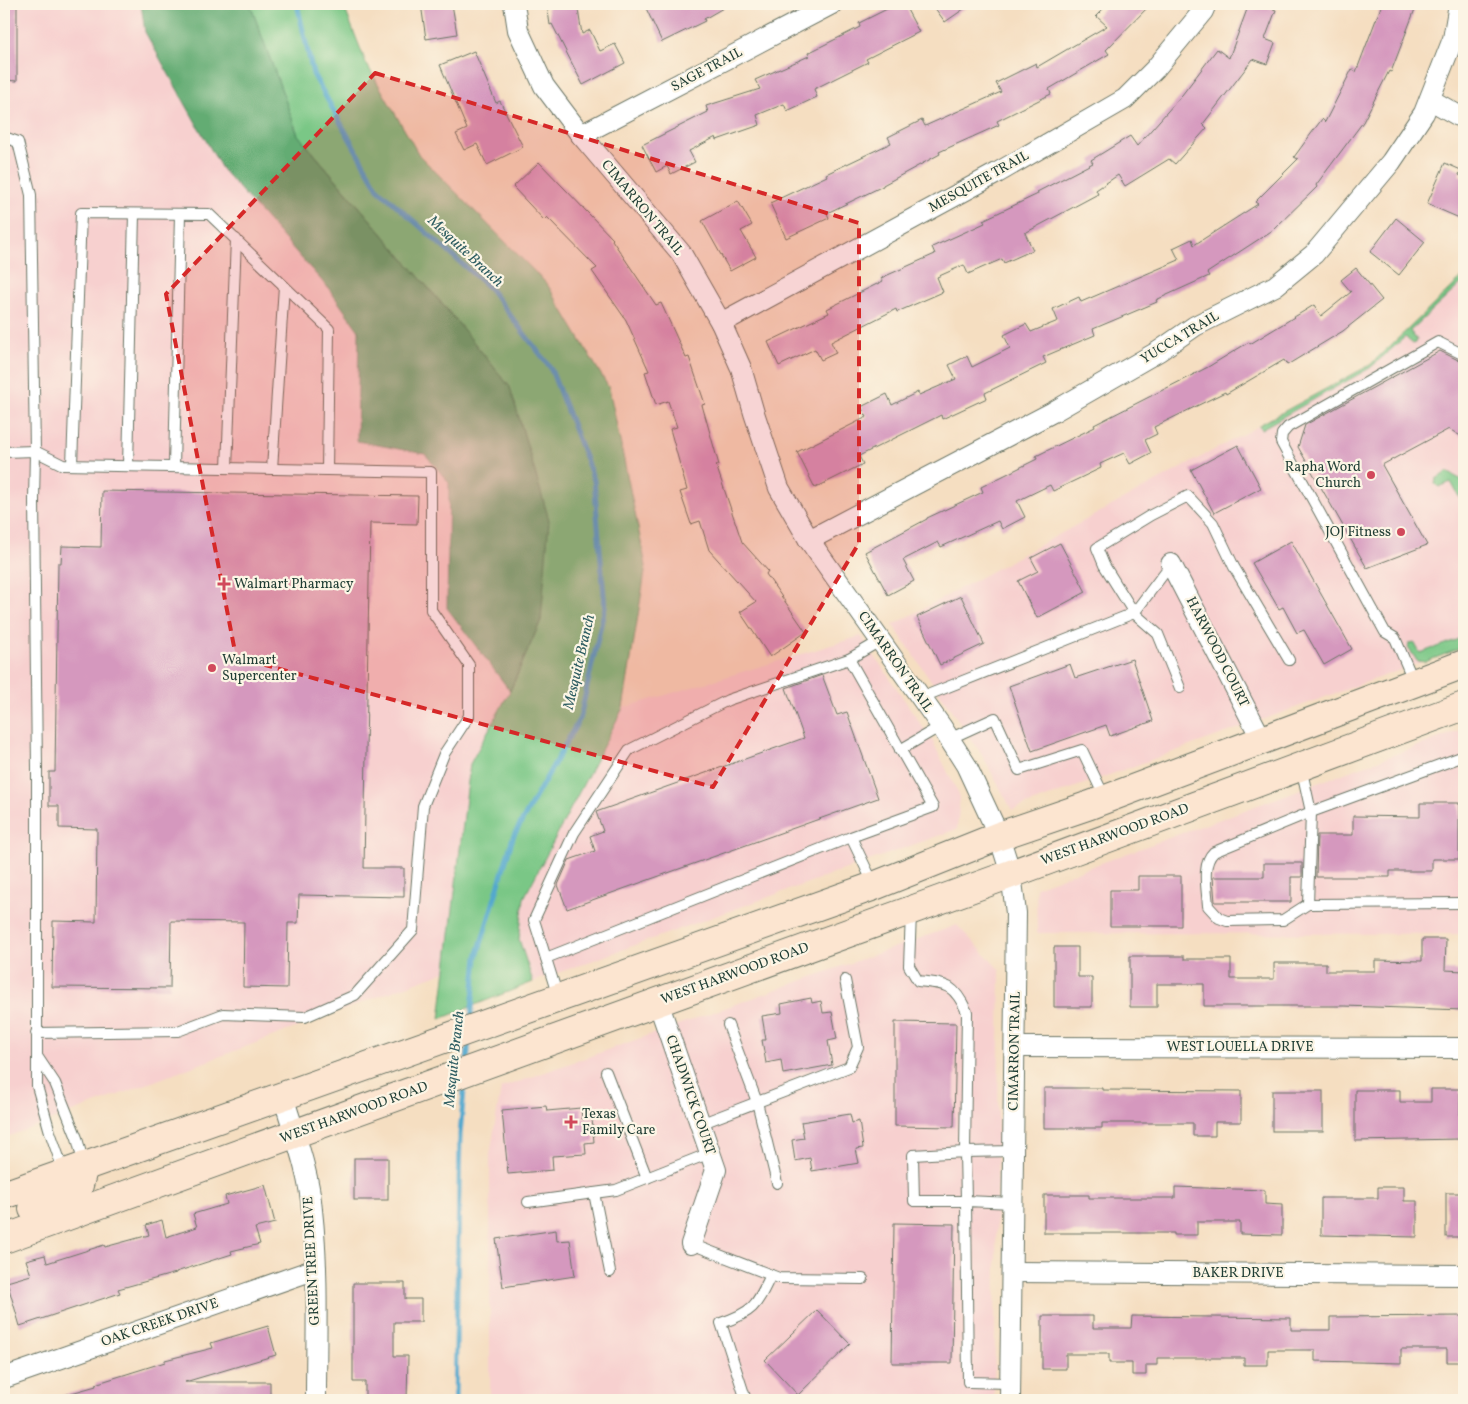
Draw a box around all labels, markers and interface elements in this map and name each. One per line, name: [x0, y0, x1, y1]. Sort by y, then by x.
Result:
street label: SAGE TRAIL: [668, 43, 746, 97]
street label: MESQUITE TRAIL: [925, 146, 1033, 217]
street label: CIMARRON TRAIL: [596, 156, 688, 260]
water label: Mesquite Branch: [422, 211, 508, 293]
street label: YUCCA TRAIL: [1137, 307, 1223, 369]
place label: Rapha Word Church: [1285, 458, 1361, 493]
marker: Rapha Word Church: [1365, 469, 1377, 481]
place label: JOJ Fitness: [1325, 523, 1391, 542]
marker: JOJ Fitness: [1395, 526, 1407, 538]
place label: Walmart Pharmacy: [234, 575, 354, 594]
marker: Walmart Pharmacy: [218, 578, 230, 590]
street label: HARWOOD COURT: [1181, 593, 1253, 711]
street label: CIMARRON TRAIL: [853, 608, 937, 716]
water label: Mesquite Branch: [559, 612, 601, 713]
place label: Walmart Supercenter: [222, 651, 297, 686]
marker: Walmart Supercenter: [206, 662, 218, 674]
street label: WEST HARWOOD ROAD: [1038, 799, 1192, 871]
street label: WEST HARWOOD ROAD: [658, 938, 812, 1010]
street label: CIMARRON TRAIL: [1004, 991, 1026, 1111]
water label: Mesquite Branch: [439, 1010, 471, 1109]
street label: CHADWICK COURT: [661, 1033, 719, 1157]
street label: WEST LOUELLA DRIVE: [1166, 1038, 1314, 1057]
street label: WEST HARWOOD ROAD: [277, 1077, 431, 1149]
place label: Texas Family Care: [582, 1105, 656, 1140]
marker: Texas Family Care: [564, 1115, 578, 1129]
street label: GREEN TREE DRIVE: [299, 1196, 325, 1326]
street label: BAKER DRIVE: [1192, 1264, 1284, 1283]
street label: OAK CREEK DRIVE: [99, 1294, 221, 1352]

